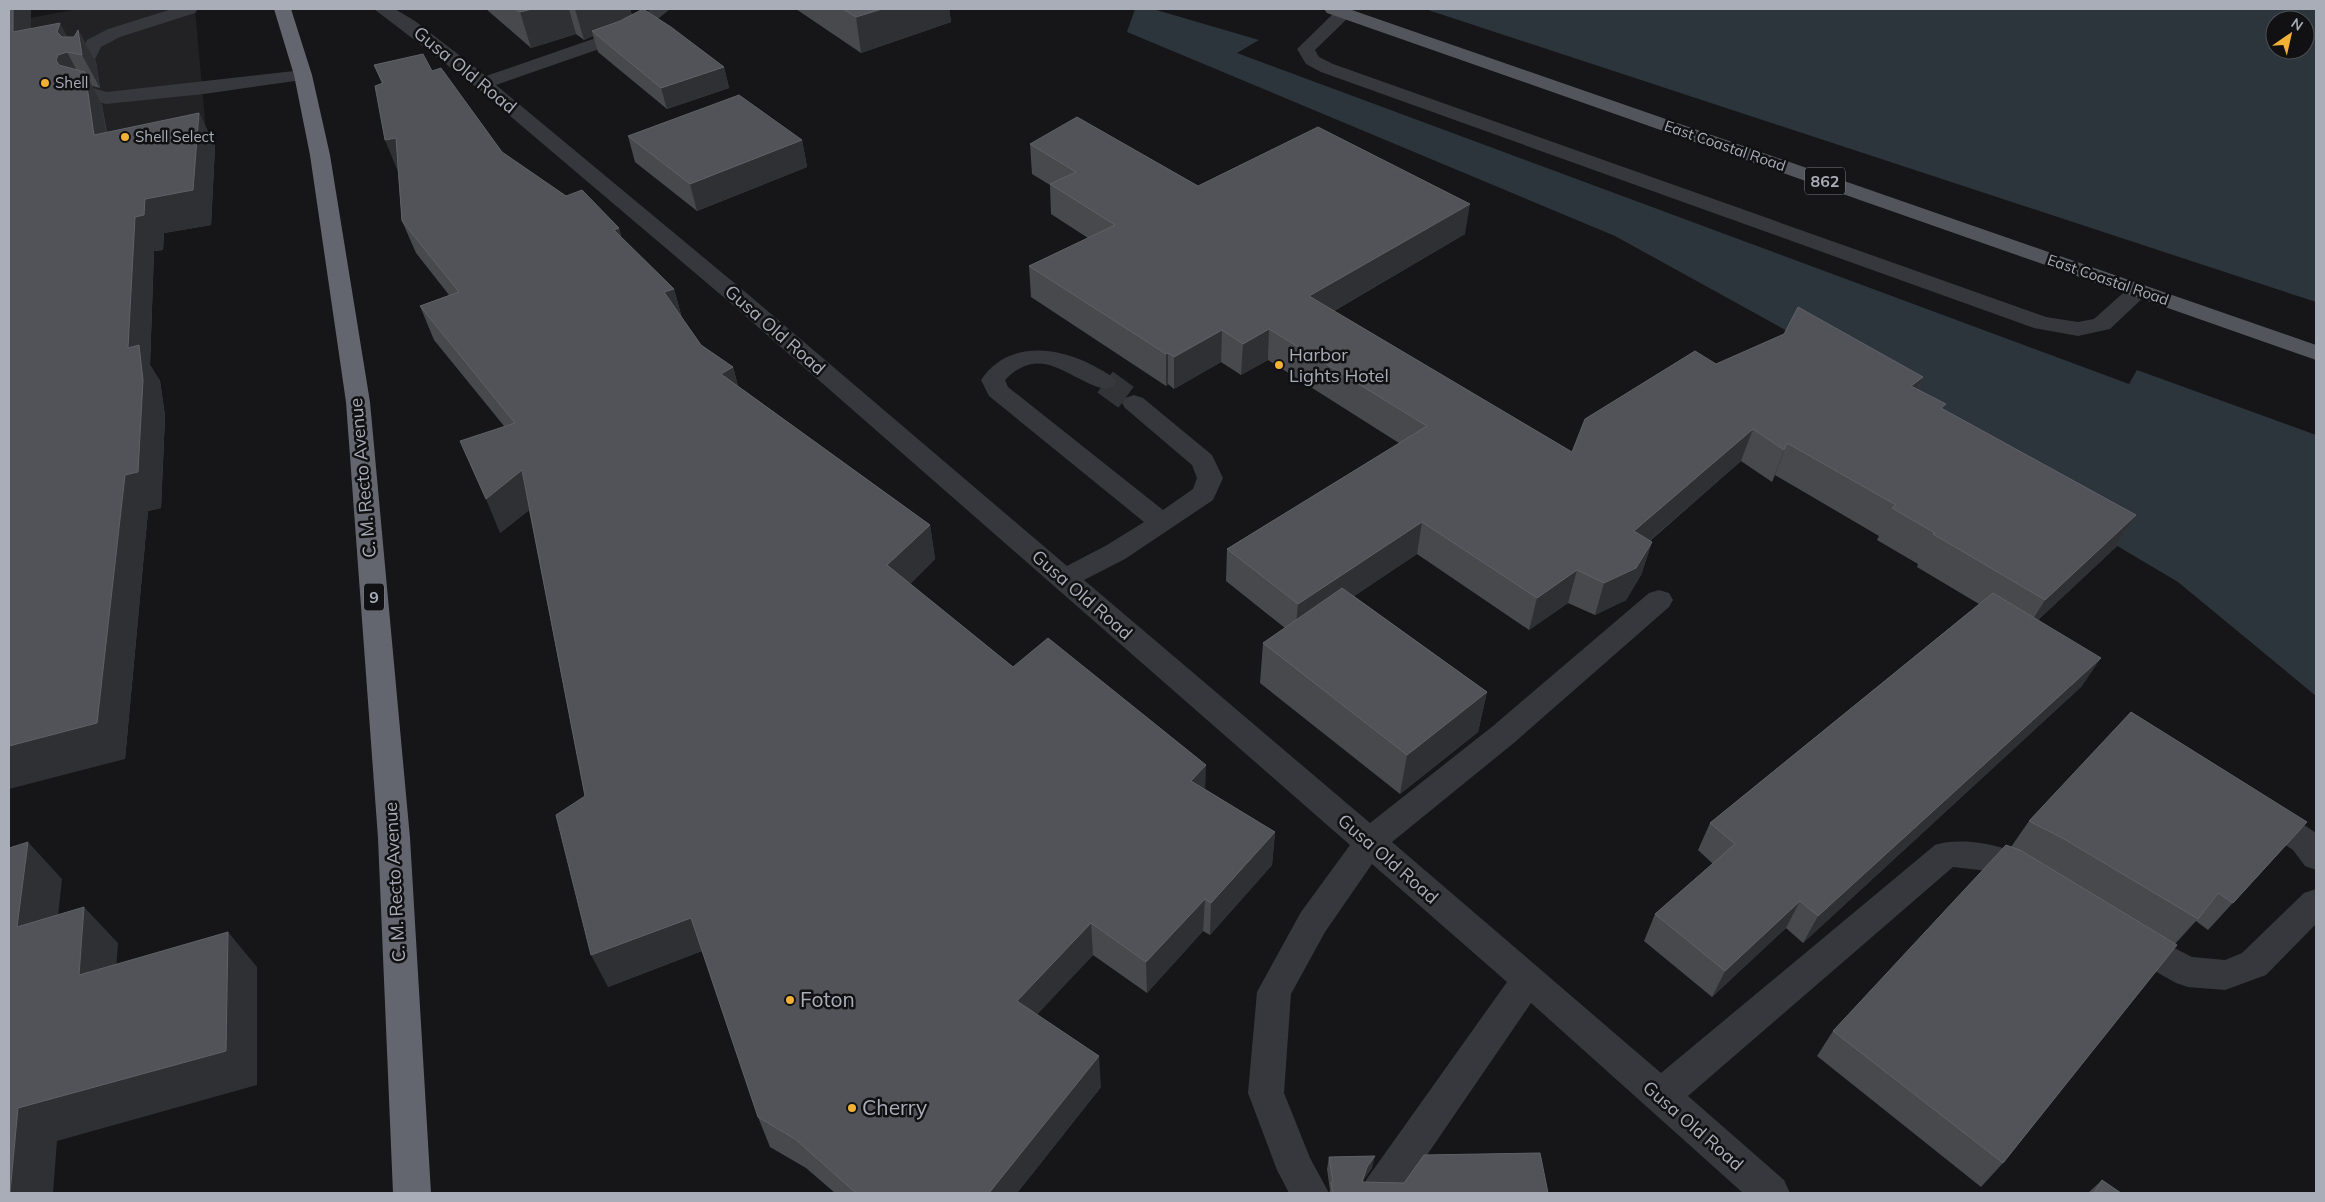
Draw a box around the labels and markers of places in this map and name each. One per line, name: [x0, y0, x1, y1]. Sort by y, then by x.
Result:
place label: Shell: [55, 73, 88, 92]
marker: Shell: [39, 77, 51, 89]
place label: Shell Select: [135, 127, 214, 146]
marker: Shell Select: [119, 131, 131, 143]
place label: Harbor Lights Hotel: [1289, 343, 1389, 387]
marker: Harbor Lights Hotel: [1273, 359, 1285, 371]
place label: Foton: [800, 986, 855, 1012]
marker: Foton: [784, 994, 796, 1006]
place label: Cherry: [862, 1094, 927, 1120]
marker: Cherry: [846, 1102, 858, 1114]

